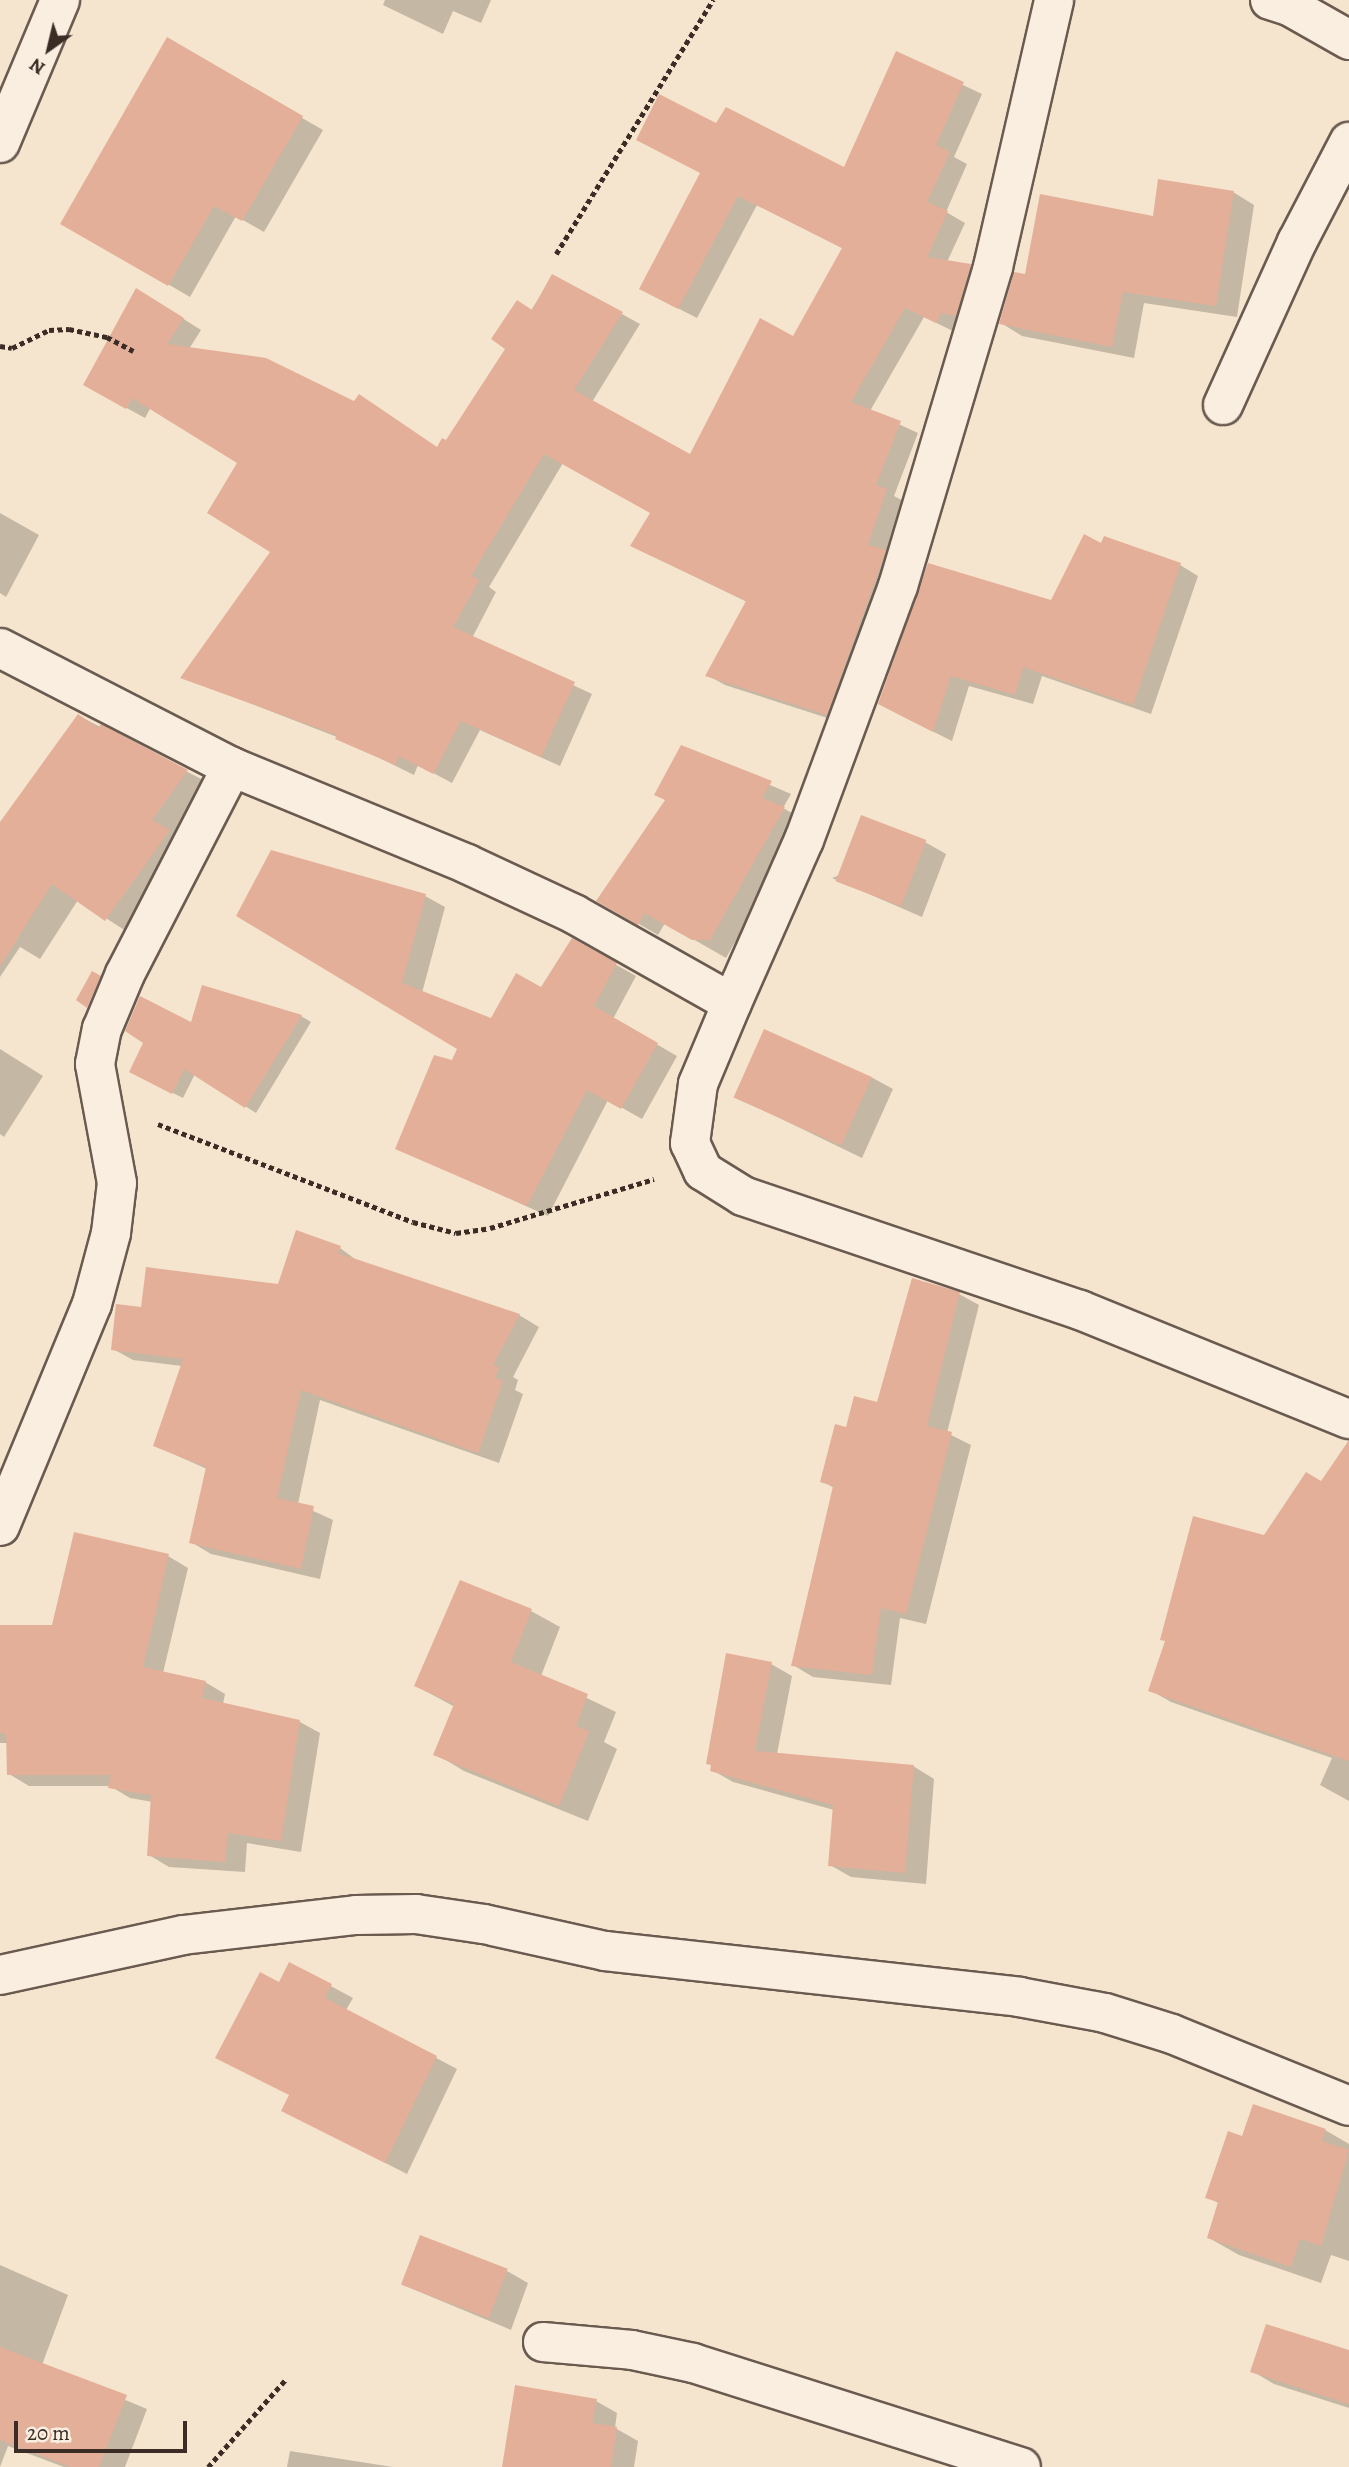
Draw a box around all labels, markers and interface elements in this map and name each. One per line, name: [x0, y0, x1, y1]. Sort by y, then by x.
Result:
north arrow: [14, 14, 84, 84]
text: N: [24, 52, 50, 81]
scale bar: [18, 2408, 191, 2452]
text: 20 m: [27, 2419, 70, 2447]

